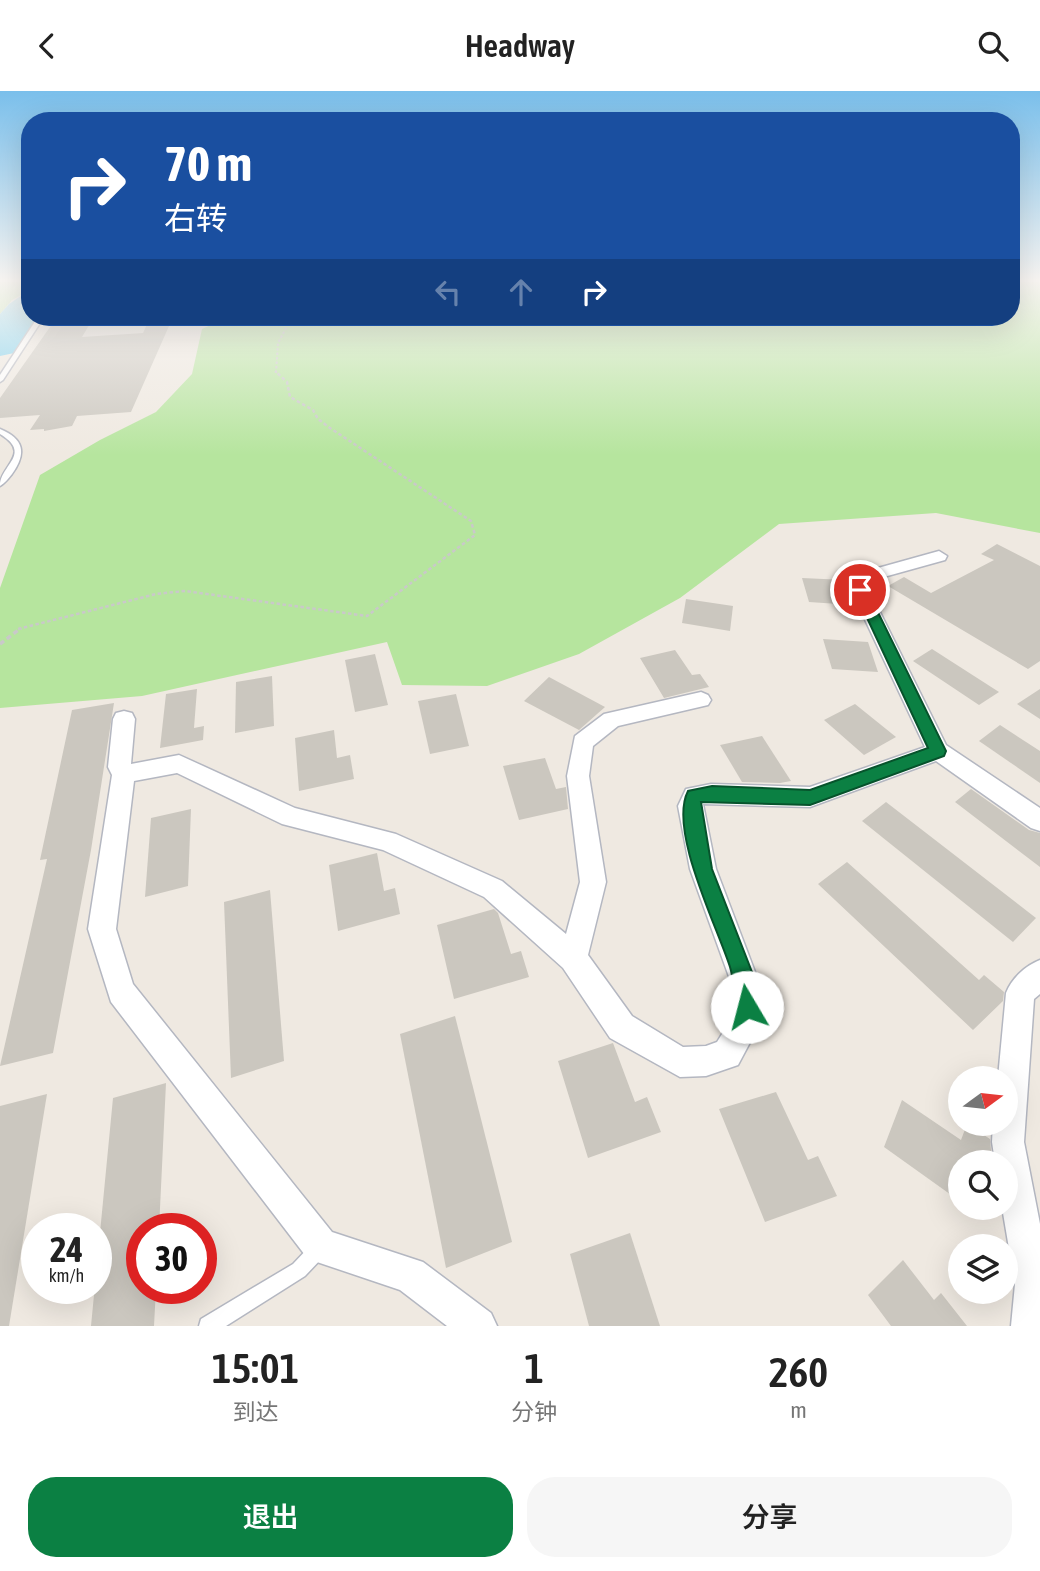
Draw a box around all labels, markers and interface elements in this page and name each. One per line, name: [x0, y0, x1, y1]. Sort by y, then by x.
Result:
icon: back: [28, 27, 66, 65]
text: Headway: [465, 27, 575, 64]
icon: search: [974, 27, 1012, 65]
text: 70 m: [164, 135, 252, 191]
icon: right: [49, 140, 140, 231]
text: 右转: [164, 200, 228, 237]
icon: left: [429, 273, 467, 311]
icon: ahead: [502, 273, 540, 311]
icon: right: [575, 273, 613, 311]
pin: [830, 560, 890, 620]
icon: arrive: [841, 571, 879, 609]
position arrow: [710, 970, 784, 1044]
north arrow: [948, 1066, 1018, 1136]
map controls: [948, 1066, 1018, 1304]
button: search: [948, 1150, 1018, 1220]
speed limit sign: 30: [126, 1213, 217, 1304]
text: 24: [50, 1229, 83, 1269]
button: layers: [948, 1234, 1018, 1304]
text: km/h: [49, 1265, 84, 1286]
text: 15:01: [212, 1344, 299, 1392]
text: 1: [524, 1344, 544, 1392]
text: 260: [769, 1348, 828, 1396]
text: m: [790, 1397, 807, 1423]
text: 到达: [233, 1399, 279, 1425]
text: 分钟: [511, 1399, 557, 1425]
button: 退出: [28, 1477, 513, 1557]
button: 分享: [527, 1477, 1012, 1557]

